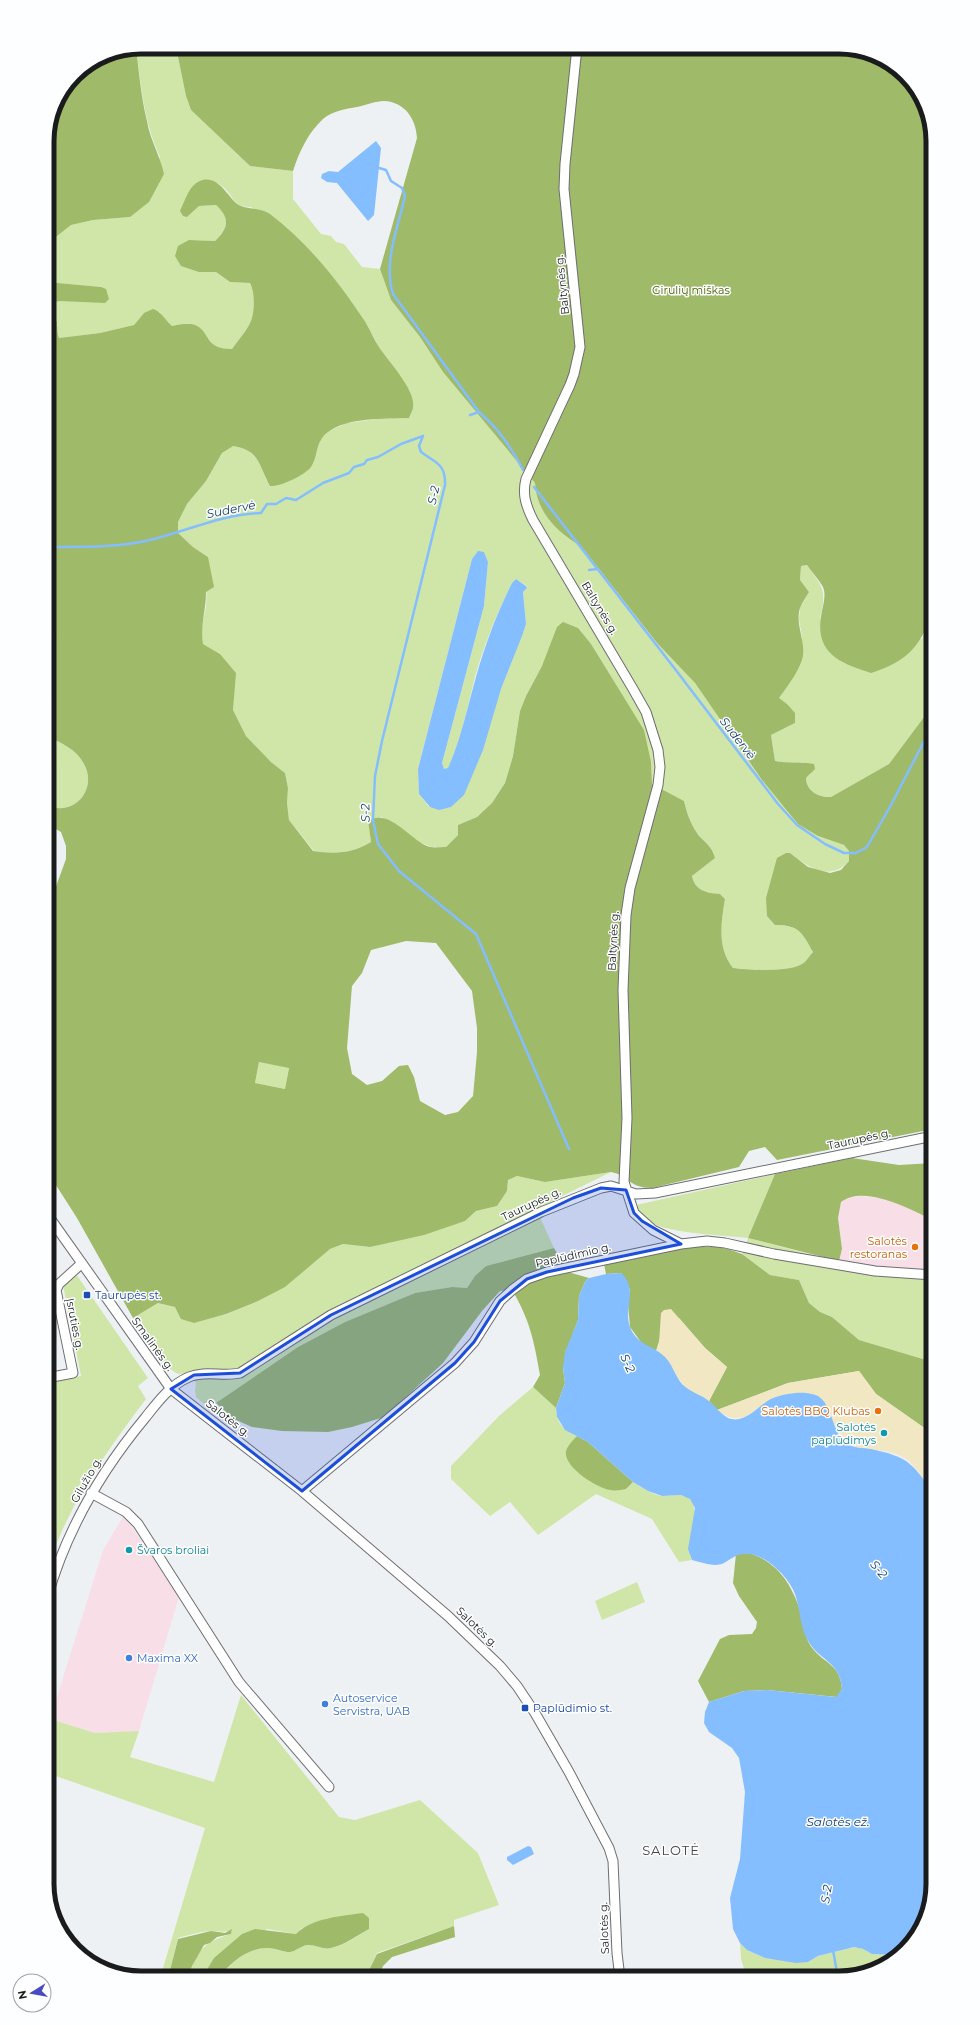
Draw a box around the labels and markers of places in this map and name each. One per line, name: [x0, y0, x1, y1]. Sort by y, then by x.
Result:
place label: Salotės restoranas: [850, 1234, 908, 1261]
marker: Salotės restoranas: [910, 1242, 920, 1252]
place label: Taurupės st.: [95, 1288, 161, 1302]
marker: Taurupės st.: [82, 1290, 92, 1300]
place label: Salotės BBQ Klubas: [762, 1404, 871, 1418]
marker: Salotės BBQ Klubas: [873, 1406, 883, 1416]
place label: Salotės paplūdimys: [811, 1420, 877, 1447]
marker: Salotės paplūdimys: [879, 1428, 889, 1438]
place label: Švaros broliai: [137, 1543, 209, 1557]
marker: Švaros broliai: [124, 1545, 134, 1555]
place label: Maxima XX: [137, 1651, 199, 1665]
marker: Maxima XX: [124, 1653, 134, 1663]
place label: Autoservice Servistra, UAB: [333, 1691, 410, 1718]
marker: Autoservice Servistra, UAB: [320, 1699, 330, 1709]
place label: Paplūdimio st.: [533, 1701, 612, 1715]
marker: Paplūdimio st.: [520, 1703, 530, 1713]

